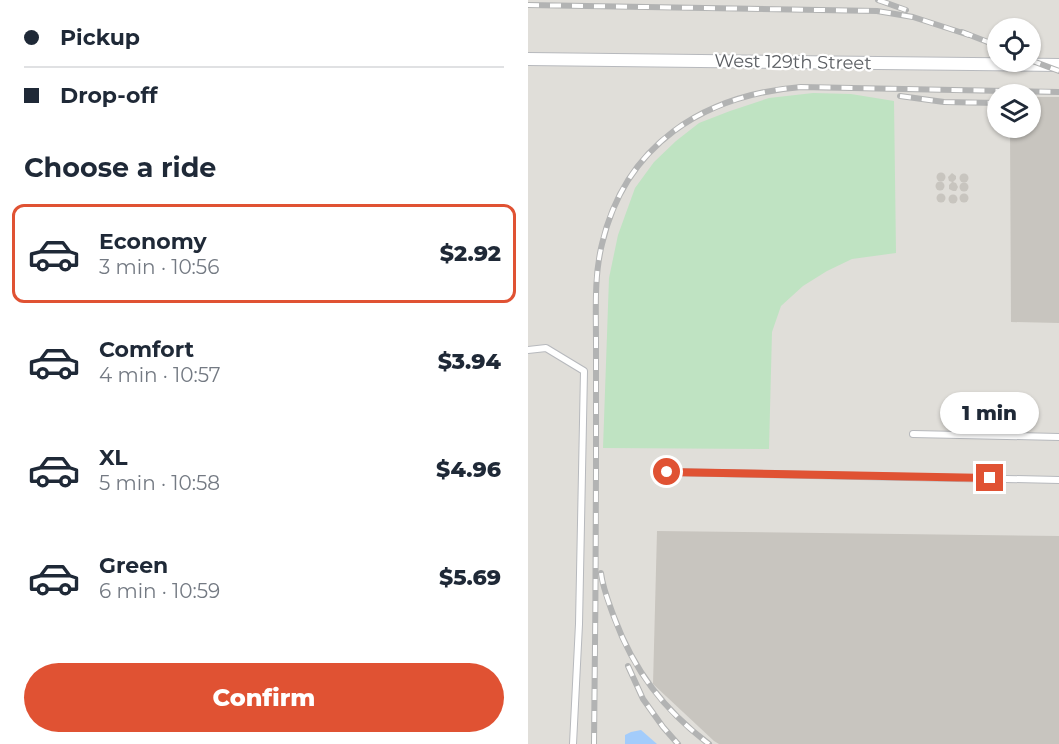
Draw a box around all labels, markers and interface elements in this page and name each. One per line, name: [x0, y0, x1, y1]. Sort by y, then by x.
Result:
map controls: [987, 18, 1041, 138]
button: locate: [987, 18, 1041, 72]
text: Pickup: [60, 24, 140, 51]
street label: West 129th Street: [714, 50, 872, 74]
text: Drop-off: [60, 82, 158, 109]
button: layers: [987, 84, 1041, 138]
text: Choose a ride: [24, 151, 216, 184]
icon: car: [27, 227, 81, 281]
text: Economy: [99, 228, 207, 255]
text: $2.92: [440, 240, 501, 267]
text: 3 min · 10:56: [99, 255, 219, 279]
icon: car: [27, 335, 81, 389]
text: Comfort: [99, 336, 194, 363]
text: $3.94: [438, 348, 501, 375]
text: 4 min · 10:57: [99, 363, 221, 387]
callout: 1 min: [940, 391, 1040, 433]
text: 1 min: [962, 401, 1017, 425]
icon: car: [27, 443, 81, 497]
text: XL: [99, 444, 128, 471]
text: $4.96: [436, 456, 501, 483]
route start: [653, 458, 680, 485]
route end: [976, 464, 1003, 491]
text: 5 min · 10:58: [99, 471, 220, 495]
icon: car: [27, 551, 81, 605]
text: Green: [99, 552, 168, 579]
text: $5.69: [439, 564, 501, 591]
text: 6 min · 10:59: [99, 579, 220, 603]
button: Confirm: [24, 663, 504, 732]

